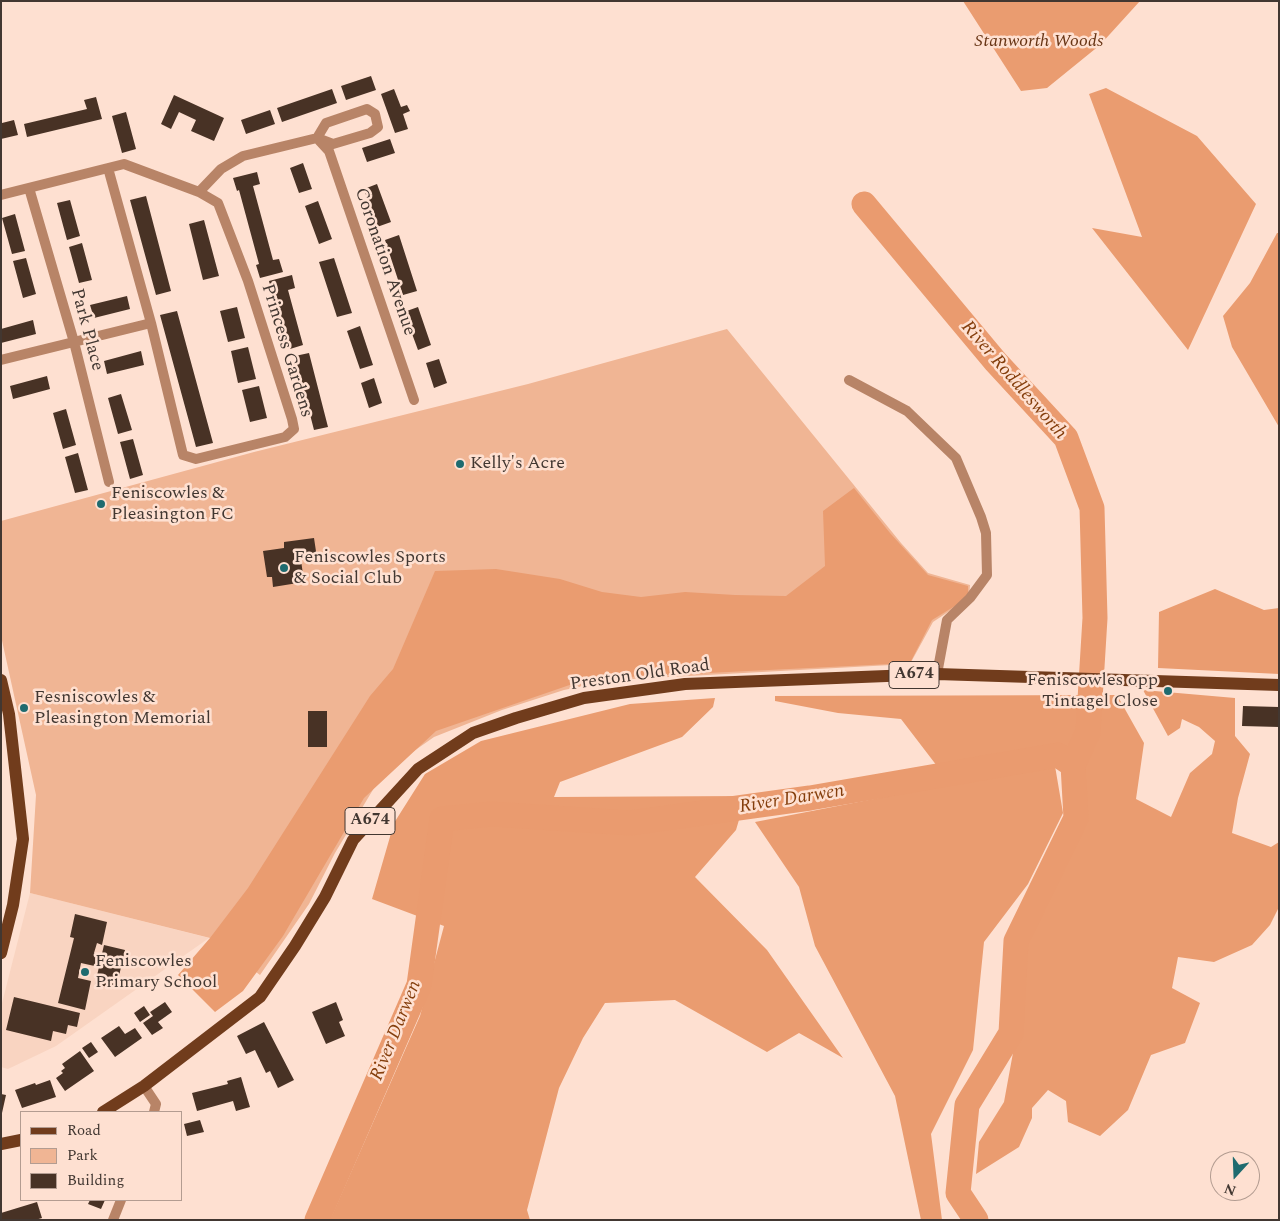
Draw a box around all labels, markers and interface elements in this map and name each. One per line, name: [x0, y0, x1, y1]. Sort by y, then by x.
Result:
park label: Stanworth Woods: [975, 31, 1103, 53]
street label: Coronation Avenue: [349, 185, 419, 339]
street label: Princess Gardens: [255, 282, 317, 420]
street label: Park Place: [65, 286, 107, 374]
water label: River Roddlesworth: [955, 317, 1071, 445]
place label: Kelly's Acre: [470, 453, 565, 475]
marker: Kelly's Acre: [454, 458, 466, 470]
place label: Feniscowles & Pleasington FC: [111, 483, 234, 526]
marker: Feniscowles & Pleasington FC: [95, 498, 107, 510]
place label: Feniscowles Sports & Social Club: [294, 547, 446, 590]
marker: Feniscowles Sports & Social Club: [278, 562, 290, 574]
street label: Preston Old Road: [569, 656, 711, 696]
road number: A674: [889, 662, 939, 688]
place label: Feniscowles opp Tintagel Close: [1027, 670, 1158, 712]
marker: Feniscowles opp Tintagel Close: [1162, 685, 1174, 697]
place label: Fesniscowles & Pleasington Memorial: [34, 687, 211, 730]
marker: Fesniscowles & Pleasington Memorial: [18, 702, 30, 714]
water label: River Darwen: [738, 780, 846, 820]
road number: A674: [345, 808, 395, 834]
place label: Feniscowles Primary School: [95, 951, 217, 994]
marker: Feniscowles Primary School: [79, 966, 91, 978]
water label: River Darwen: [367, 978, 427, 1084]
legend: [20, 1111, 182, 1201]
text: Road: [67, 1119, 101, 1142]
text: Park: [67, 1144, 98, 1167]
north arrow: [1210, 1151, 1260, 1201]
text: Building: [67, 1169, 124, 1192]
text: N: [1221, 1178, 1239, 1201]

